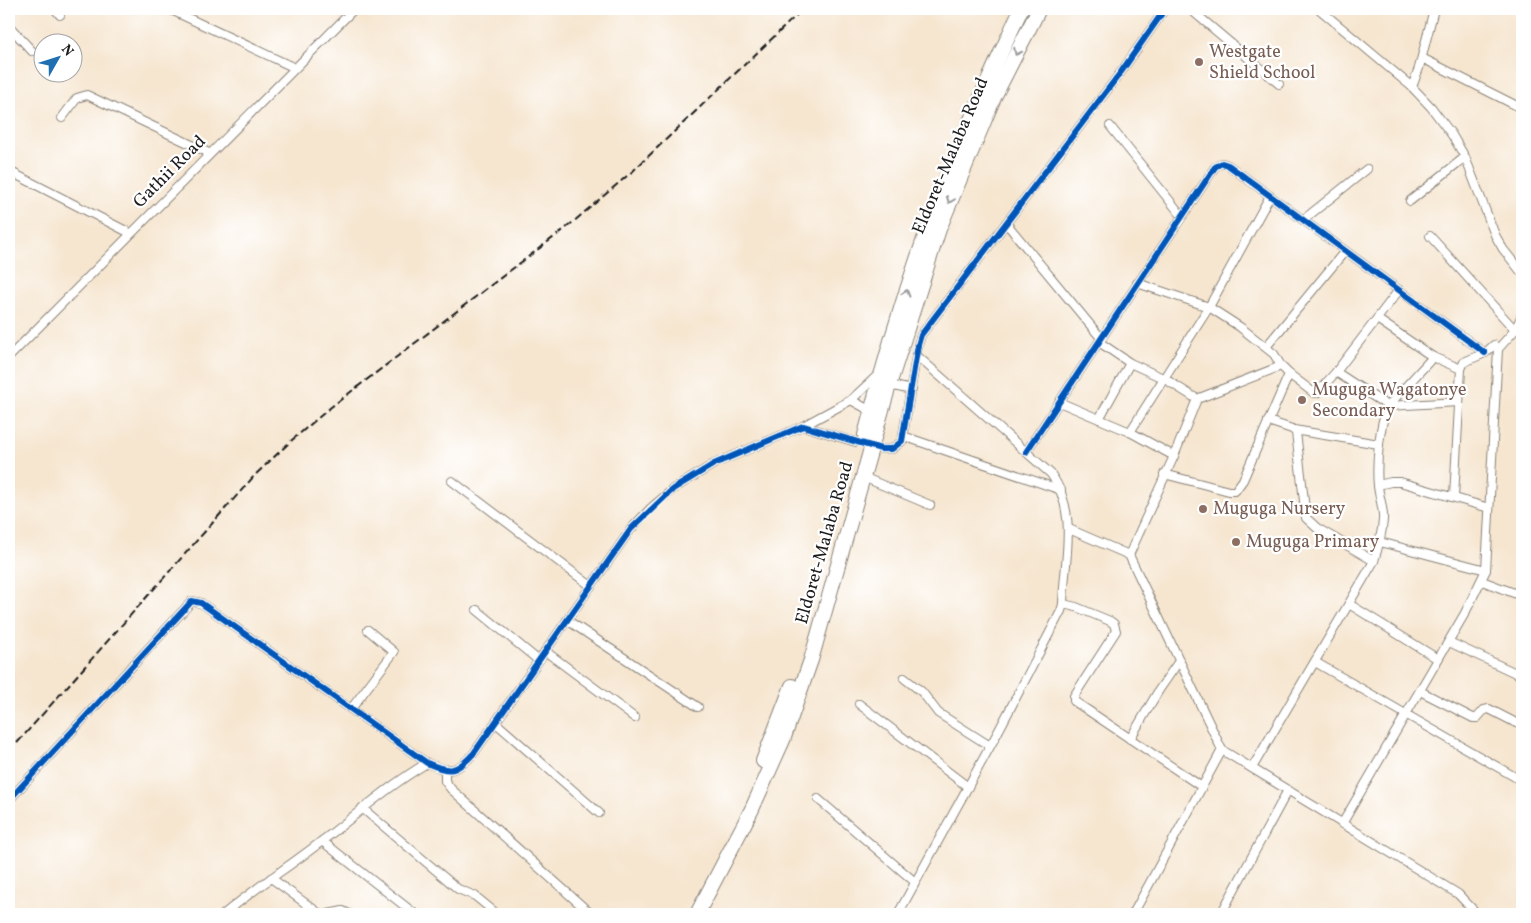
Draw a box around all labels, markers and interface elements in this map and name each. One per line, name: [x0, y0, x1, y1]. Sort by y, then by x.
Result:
north arrow: [32, 32, 82, 82]
place label: Westgate Shield School: [1209, 40, 1315, 86]
text: N: [56, 41, 78, 61]
one-way arrow: [1013, 47, 1023, 56]
marker: Westgate Shield School: [1193, 56, 1205, 68]
street label: Eldoret-Malaba Road: [907, 74, 995, 238]
street label: Gathii Road: [128, 130, 212, 214]
one-way arrow: [946, 196, 956, 204]
one-way arrow: [900, 289, 910, 297]
place label: Muguga Wagatonye Secondary: [1312, 378, 1467, 424]
marker: Muguga Wagatonye Secondary: [1296, 394, 1308, 406]
street label: Eldoret-Malaba Road: [790, 459, 860, 627]
place label: Muguga Nursery: [1213, 497, 1345, 522]
marker: Muguga Nursery: [1197, 503, 1209, 515]
place label: Muguga Primary: [1246, 530, 1380, 555]
marker: Muguga Primary: [1230, 536, 1242, 548]

